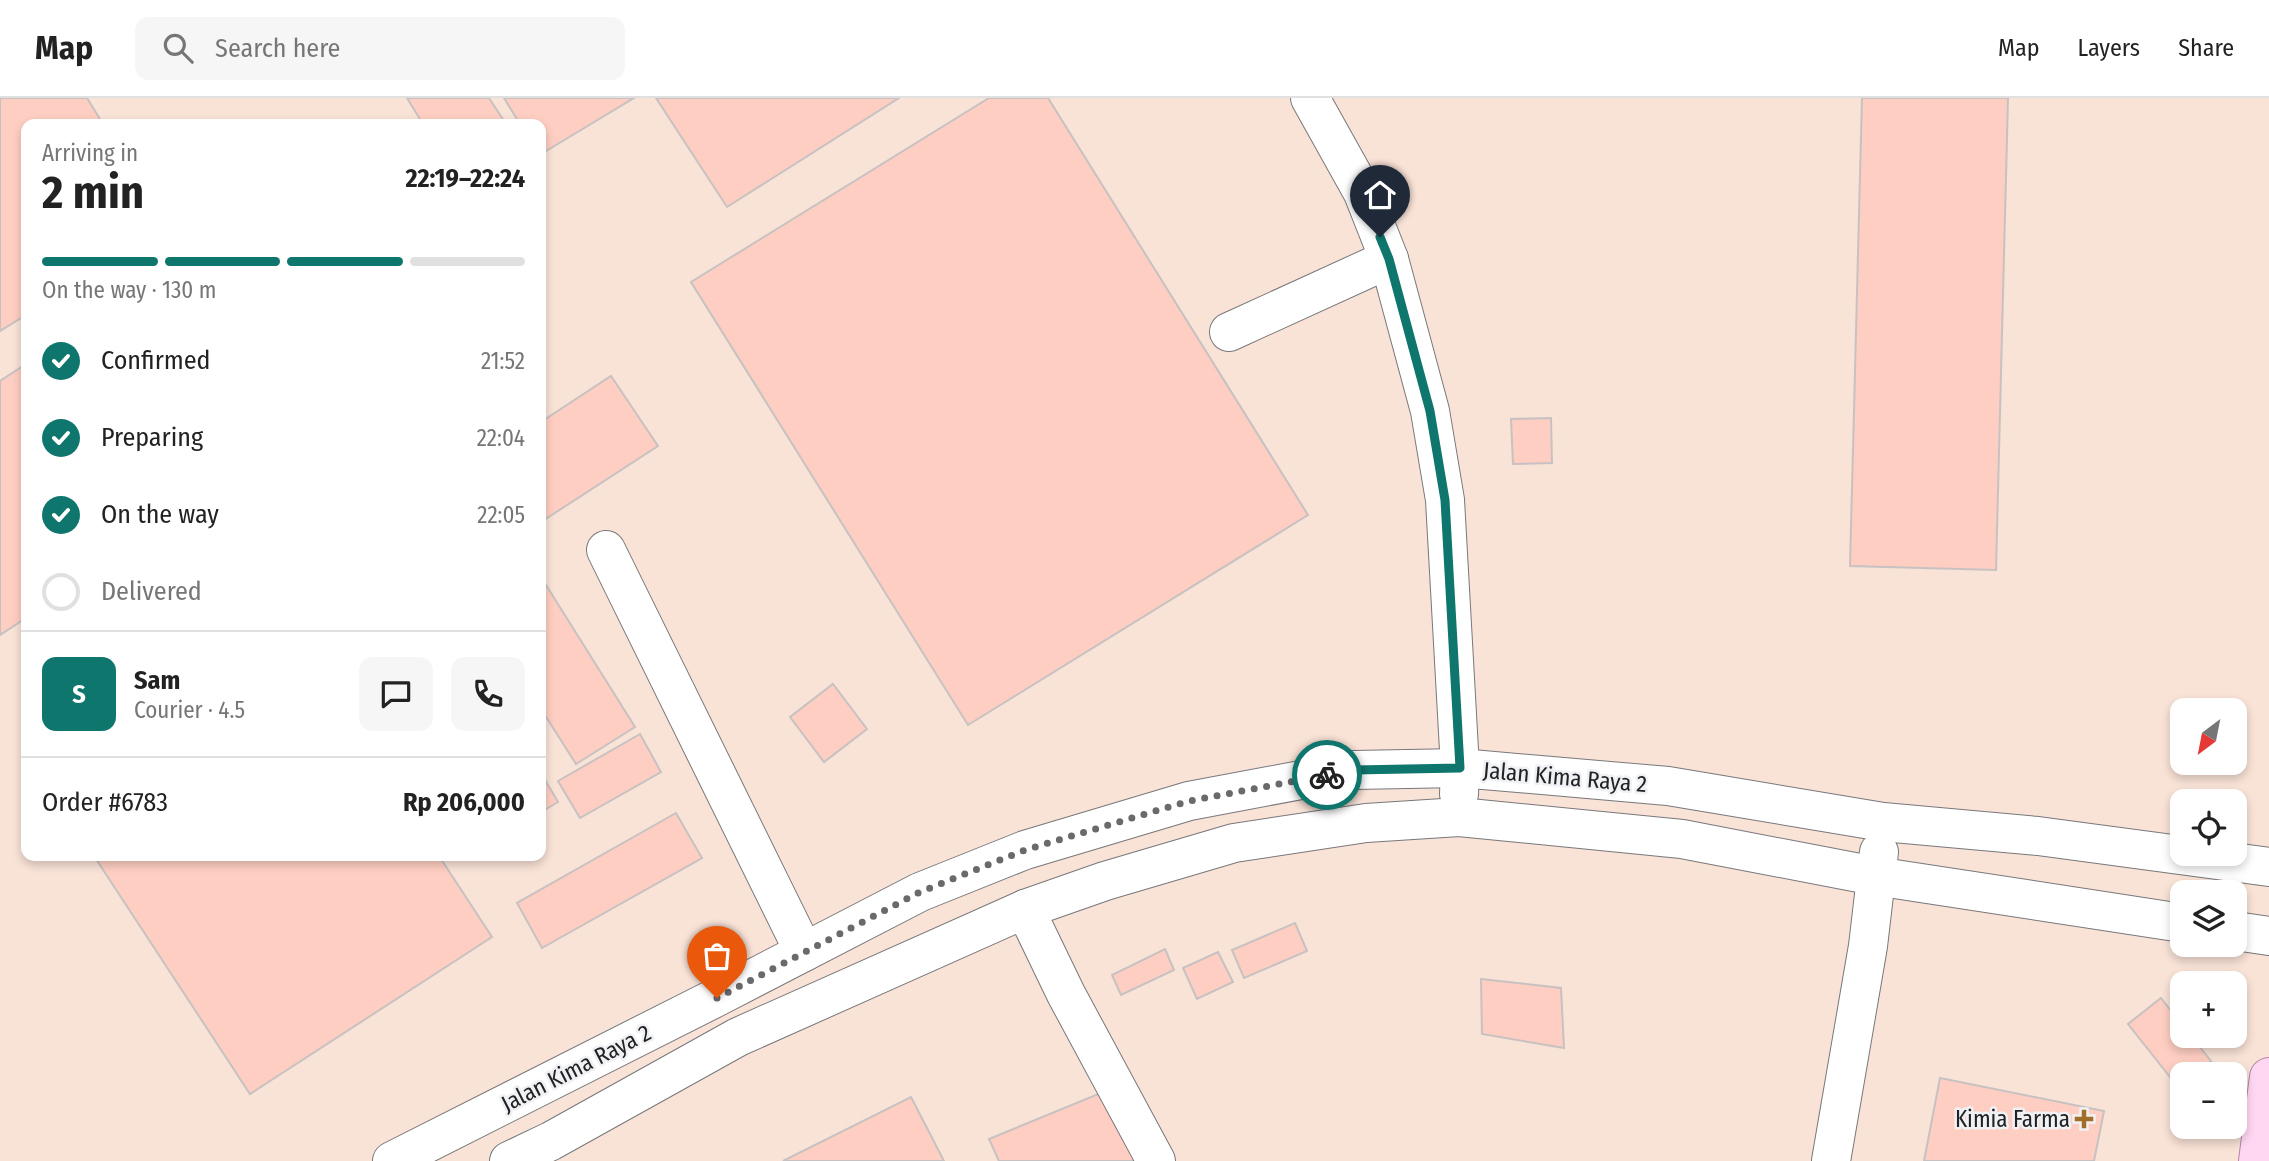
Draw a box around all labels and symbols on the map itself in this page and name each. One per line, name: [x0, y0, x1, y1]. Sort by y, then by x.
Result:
pin: [1350, 165, 1410, 237]
north arrow: [2170, 698, 2247, 775]
courier: [1292, 740, 1362, 810]
street label: Jalan Kima Raya 2: [1482, 756, 1648, 798]
pin: [687, 926, 747, 998]
street label: Jalan Kima Raya 2: [496, 1018, 656, 1118]
place label: Kimia Farma: [1955, 1105, 2070, 1133]
marker: Kimia Farma: [2076, 1111, 2092, 1127]

